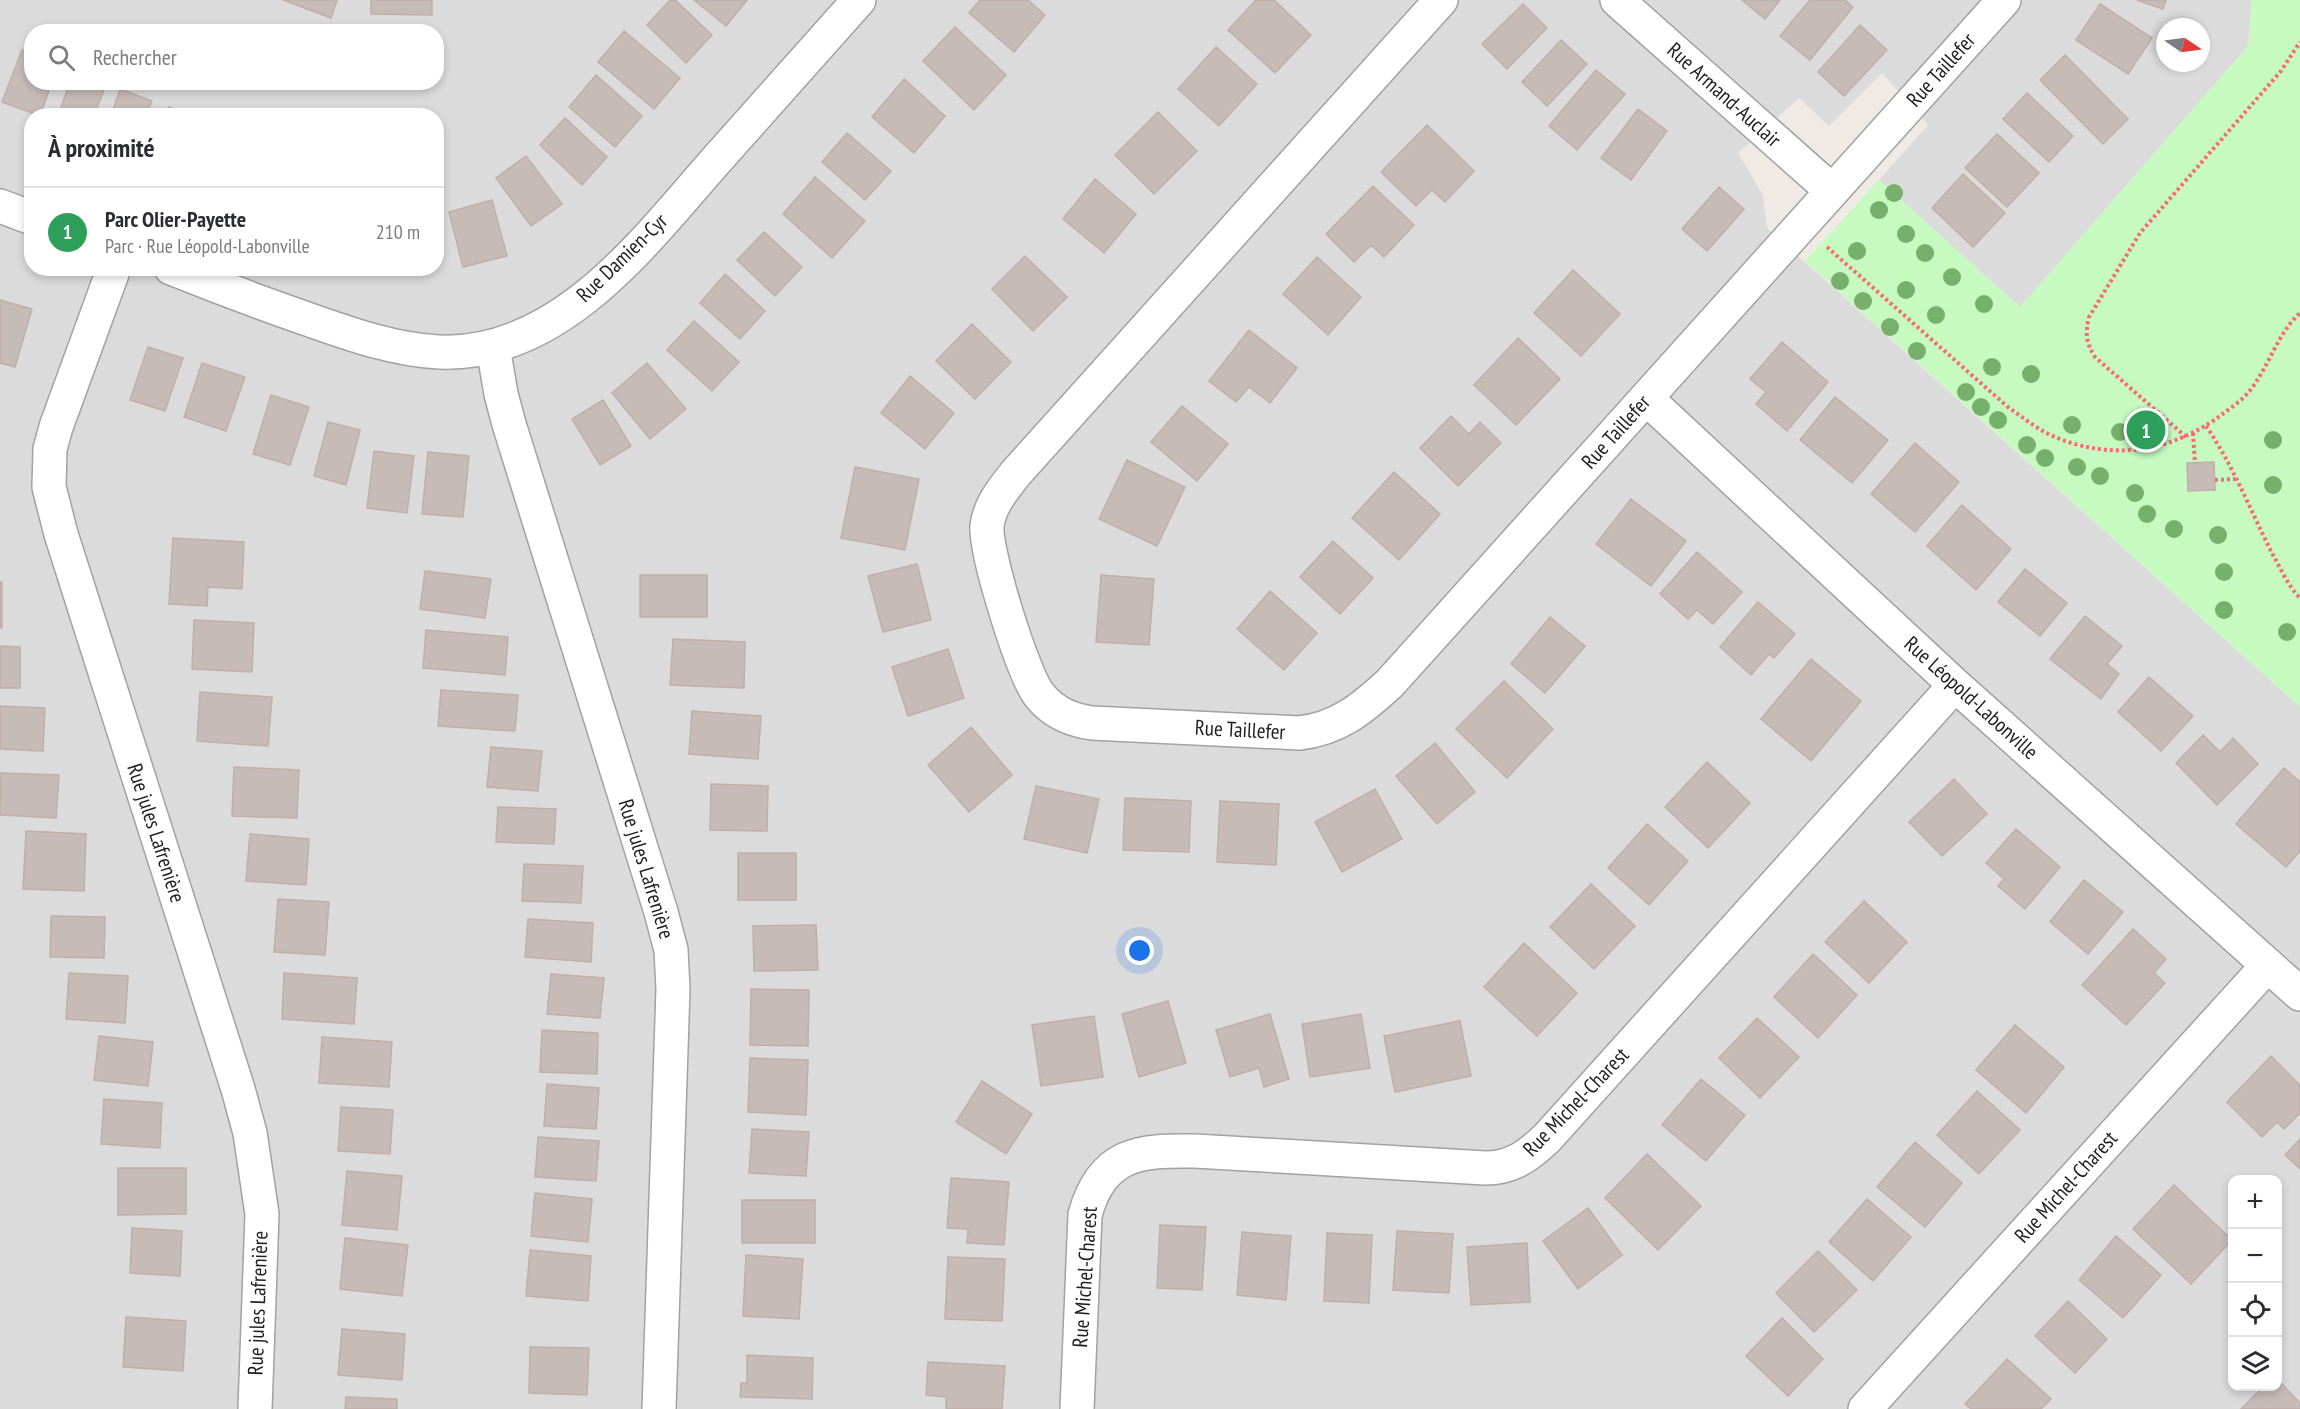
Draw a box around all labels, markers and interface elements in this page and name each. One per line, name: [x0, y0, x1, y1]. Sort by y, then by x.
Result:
north arrow: [2156, 18, 2210, 72]
search box: [24, 24, 444, 90]
street label: Rue Taillefer: [1900, 27, 1981, 112]
street label: Rue Armand-Auclair: [1662, 36, 1787, 153]
icon: search: [45, 41, 78, 74]
text: Rechercher: [93, 43, 177, 71]
text: À proximité: [48, 131, 155, 164]
text: Parc Olier-Payette: [105, 205, 246, 233]
street label: Rue Damien-Cyr: [570, 207, 673, 308]
text: 1: [63, 219, 72, 245]
text: 210 m: [376, 219, 420, 245]
text: Parc · Rue Léopold-Labonville: [105, 233, 310, 259]
street label: Rue Taillefer: [1575, 389, 1656, 474]
pin: 1: [2126, 408, 2166, 452]
street label: Rue Léopold-Labonville: [1899, 630, 2044, 765]
street label: Rue Taillefer: [1194, 714, 1286, 745]
street label: Rue jules Lafrenière: [121, 760, 192, 906]
street label: Rue jules Lafrenière: [612, 796, 681, 942]
your location: [1125, 936, 1154, 965]
street label: Rue Michel-Charest: [1517, 1041, 1635, 1162]
street label: Rue Michel-Charest: [2008, 1125, 2123, 1248]
map controls: [2228, 1175, 2282, 1391]
button: +: [2228, 1175, 2282, 1229]
street label: Rue Michel-Charest: [1066, 1205, 1103, 1348]
button: −: [2228, 1229, 2282, 1283]
street label: Rue jules Lafrenière: [241, 1230, 274, 1376]
button: locate: [2228, 1283, 2282, 1337]
button: layers: [2228, 1337, 2282, 1391]

